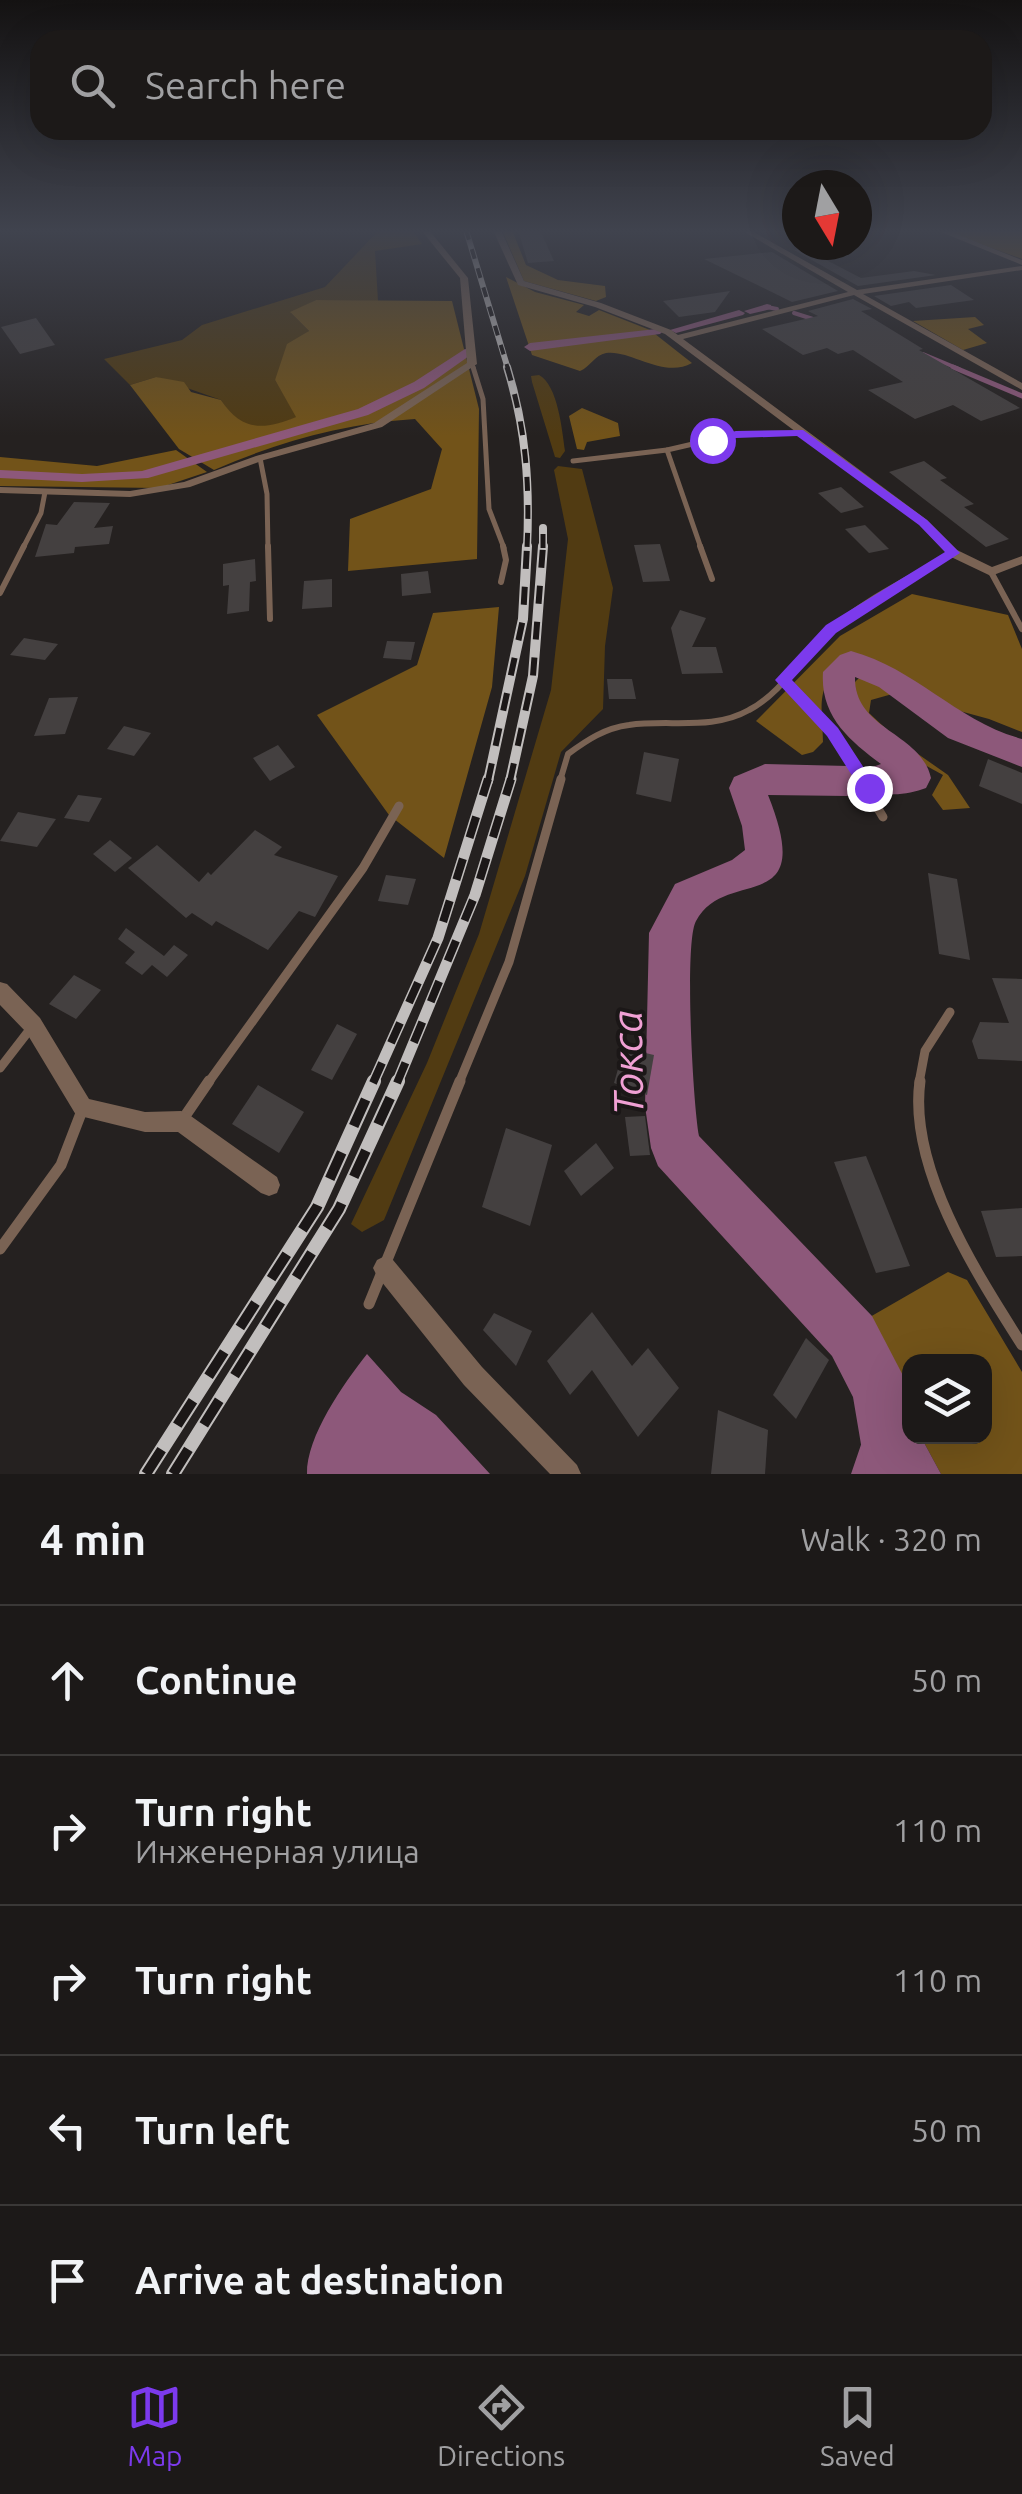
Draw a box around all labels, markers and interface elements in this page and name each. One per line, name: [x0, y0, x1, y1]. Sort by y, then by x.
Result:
search box: [30, 30, 992, 140]
icon: search: [65, 58, 120, 113]
text: Search here: [145, 64, 346, 106]
north arrow: [782, 170, 872, 260]
route start: [690, 418, 736, 464]
route end: [847, 766, 893, 812]
water label: Токса: [603, 1010, 651, 1116]
map controls: [902, 1354, 992, 1444]
button: layers: [902, 1354, 992, 1444]
text: 4 min: [40, 1516, 146, 1563]
text: Walk · 320 m: [800, 1521, 982, 1557]
icon: ahead: [40, 1653, 95, 1708]
text: Continue: [135, 1659, 297, 1701]
text: 50 m: [911, 1662, 982, 1698]
text: Turn right: [135, 1791, 312, 1833]
icon: right: [40, 1803, 95, 1858]
text: 110 m: [893, 1812, 982, 1848]
text: Инженерная улица: [135, 1833, 420, 1869]
icon: right: [40, 1953, 95, 2008]
text: Turn right: [135, 1959, 312, 2001]
text: 110 m: [893, 1962, 982, 1998]
icon: left: [40, 2103, 95, 2158]
text: Turn left: [135, 2109, 290, 2151]
text: 50 m: [911, 2112, 982, 2148]
icon: arrive: [40, 2253, 95, 2308]
text: Arrive at destination: [135, 2259, 504, 2301]
tab: Map: [127, 2380, 183, 2471]
tab: Directions: [437, 2380, 565, 2471]
tab: Saved: [820, 2380, 895, 2471]

